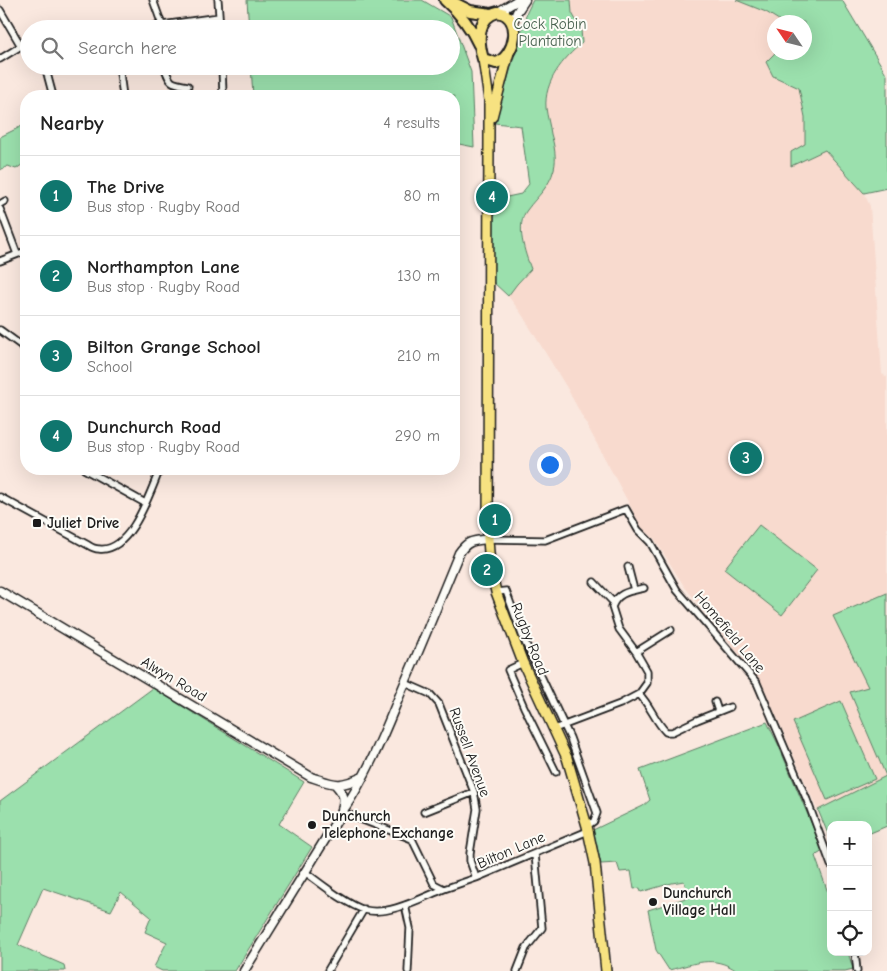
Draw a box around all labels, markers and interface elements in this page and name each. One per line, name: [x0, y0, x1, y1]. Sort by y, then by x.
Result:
park label: Cock Robin Plantation: [513, 15, 587, 50]
north arrow: [767, 15, 812, 60]
search box: [20, 20, 460, 75]
icon: search: [38, 34, 66, 62]
text: Search here: [78, 37, 177, 59]
text: Nearby: [40, 111, 104, 135]
text: 4 results: [383, 114, 440, 132]
text: The Drive: [87, 176, 164, 198]
pin: 4: [476, 178, 508, 216]
text: 1: [53, 187, 59, 205]
text: 80 m: [403, 187, 440, 205]
text: Bus stop · Rugby Road: [87, 198, 240, 216]
text: Northampton Lane: [87, 256, 239, 278]
text: 2: [52, 267, 60, 285]
text: 130 m: [397, 267, 440, 285]
text: Bus stop · Rugby Road: [87, 278, 240, 296]
text: Bilton Grange School: [87, 336, 261, 358]
text: 3: [52, 347, 60, 365]
text: 210 m: [397, 347, 440, 365]
text: School: [87, 358, 133, 376]
text: Dunchurch Road: [87, 416, 221, 438]
text: 4: [52, 427, 60, 445]
text: 290 m: [395, 427, 440, 445]
text: Bus stop · Rugby Road: [87, 438, 240, 456]
pin: 3: [730, 439, 762, 477]
your location: [537, 452, 563, 478]
pin: 1: [479, 501, 511, 539]
place label: Juliet Drive: [47, 514, 119, 532]
marker: Juliet Drive: [31, 517, 43, 529]
pin: 2: [471, 551, 503, 589]
street label: Homefield Lane: [691, 588, 770, 677]
street label: Rugby Road: [507, 600, 553, 678]
street label: Alwyn Road: [138, 652, 210, 706]
street label: Russell Avenue: [445, 705, 495, 800]
place label: Dunchurch Telephone Exchange: [322, 807, 454, 842]
marker: Dunchurch Telephone Exchange: [306, 819, 318, 831]
map controls: [827, 821, 872, 956]
button: +: [827, 821, 872, 866]
street label: Bilton Lane: [474, 827, 548, 872]
button: −: [827, 866, 872, 911]
place label: Dunchurch Village Hall: [663, 884, 736, 919]
marker: Dunchurch Village Hall: [647, 896, 659, 908]
button: locate: [827, 911, 872, 956]

